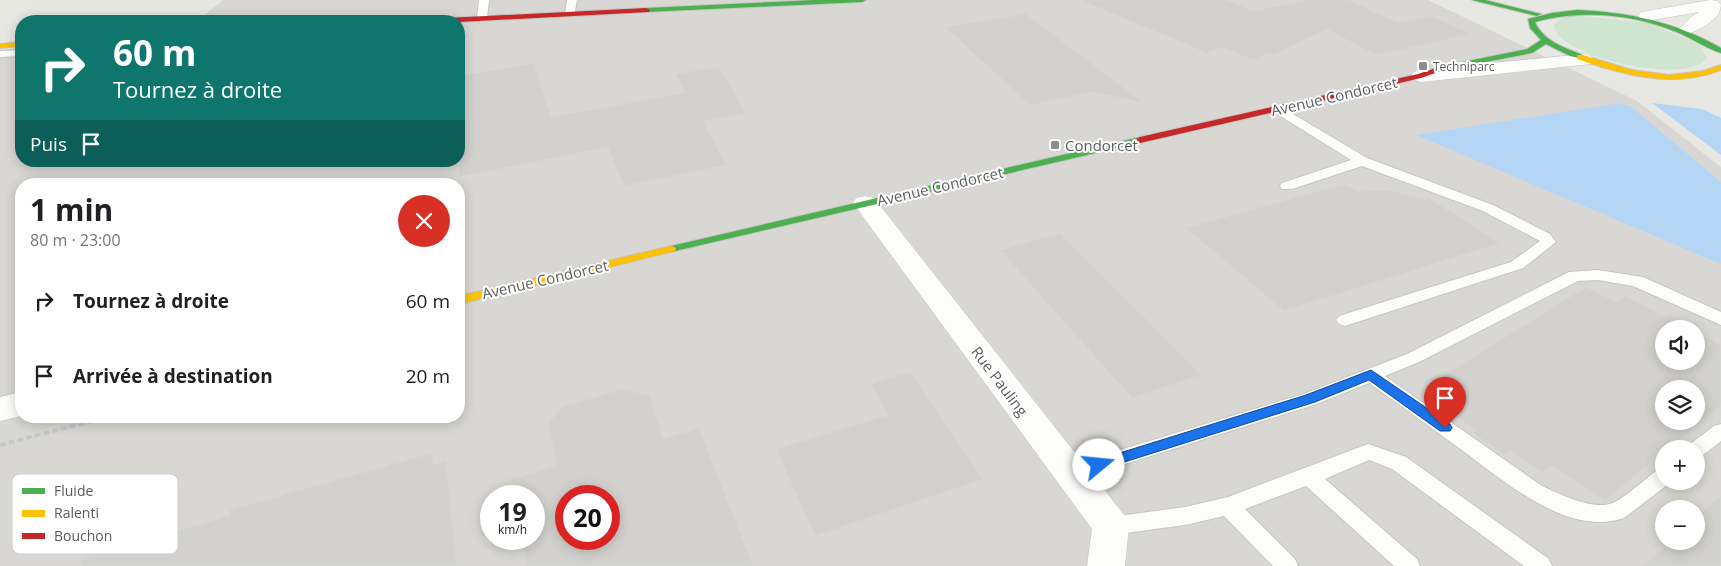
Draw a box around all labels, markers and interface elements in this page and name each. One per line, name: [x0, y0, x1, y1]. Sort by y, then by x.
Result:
text: 60 m: [113, 29, 196, 76]
icon: right: [30, 35, 95, 100]
place label: Techniparc: [1433, 58, 1495, 75]
marker: Techniparc: [1417, 60, 1429, 72]
street label: Avenue Condorcet: [1269, 72, 1399, 120]
text: Tournez à droite: [113, 74, 282, 104]
icon: arrive: [77, 130, 105, 158]
text: Puis: [30, 131, 67, 157]
place label: Condorcet: [1065, 135, 1138, 155]
marker: Condorcet: [1049, 139, 1061, 151]
street label: Avenue Condorcet: [875, 162, 1005, 210]
text: 1 min: [30, 189, 113, 230]
button: close: [398, 195, 450, 247]
text: 80 m · 23:00: [30, 229, 121, 251]
street label: Avenue Condorcet: [480, 255, 610, 303]
icon: right: [30, 287, 58, 315]
text: Tournez à droite: [73, 288, 229, 314]
text: 60 m: [406, 288, 450, 314]
map controls: [1655, 320, 1705, 550]
button: sound: [1655, 320, 1705, 370]
street label: Rue Pauling: [967, 342, 1033, 420]
icon: arrive: [30, 362, 58, 390]
text: Arrivée à destination: [73, 363, 273, 389]
text: 20 m: [406, 363, 450, 389]
pin: [1424, 377, 1466, 428]
button: layers: [1655, 380, 1705, 430]
icon: arrive: [1431, 384, 1459, 412]
position arrow: [1072, 438, 1124, 490]
button: +: [1655, 440, 1705, 490]
legend: [12, 474, 178, 554]
text: Fluide: [54, 481, 93, 500]
speed limit sign: 20: [555, 485, 620, 550]
text: 19: [498, 494, 527, 528]
button: −: [1655, 500, 1705, 550]
text: Ralenti: [54, 503, 99, 522]
text: km/h: [498, 521, 527, 538]
text: Bouchon: [54, 526, 112, 545]

